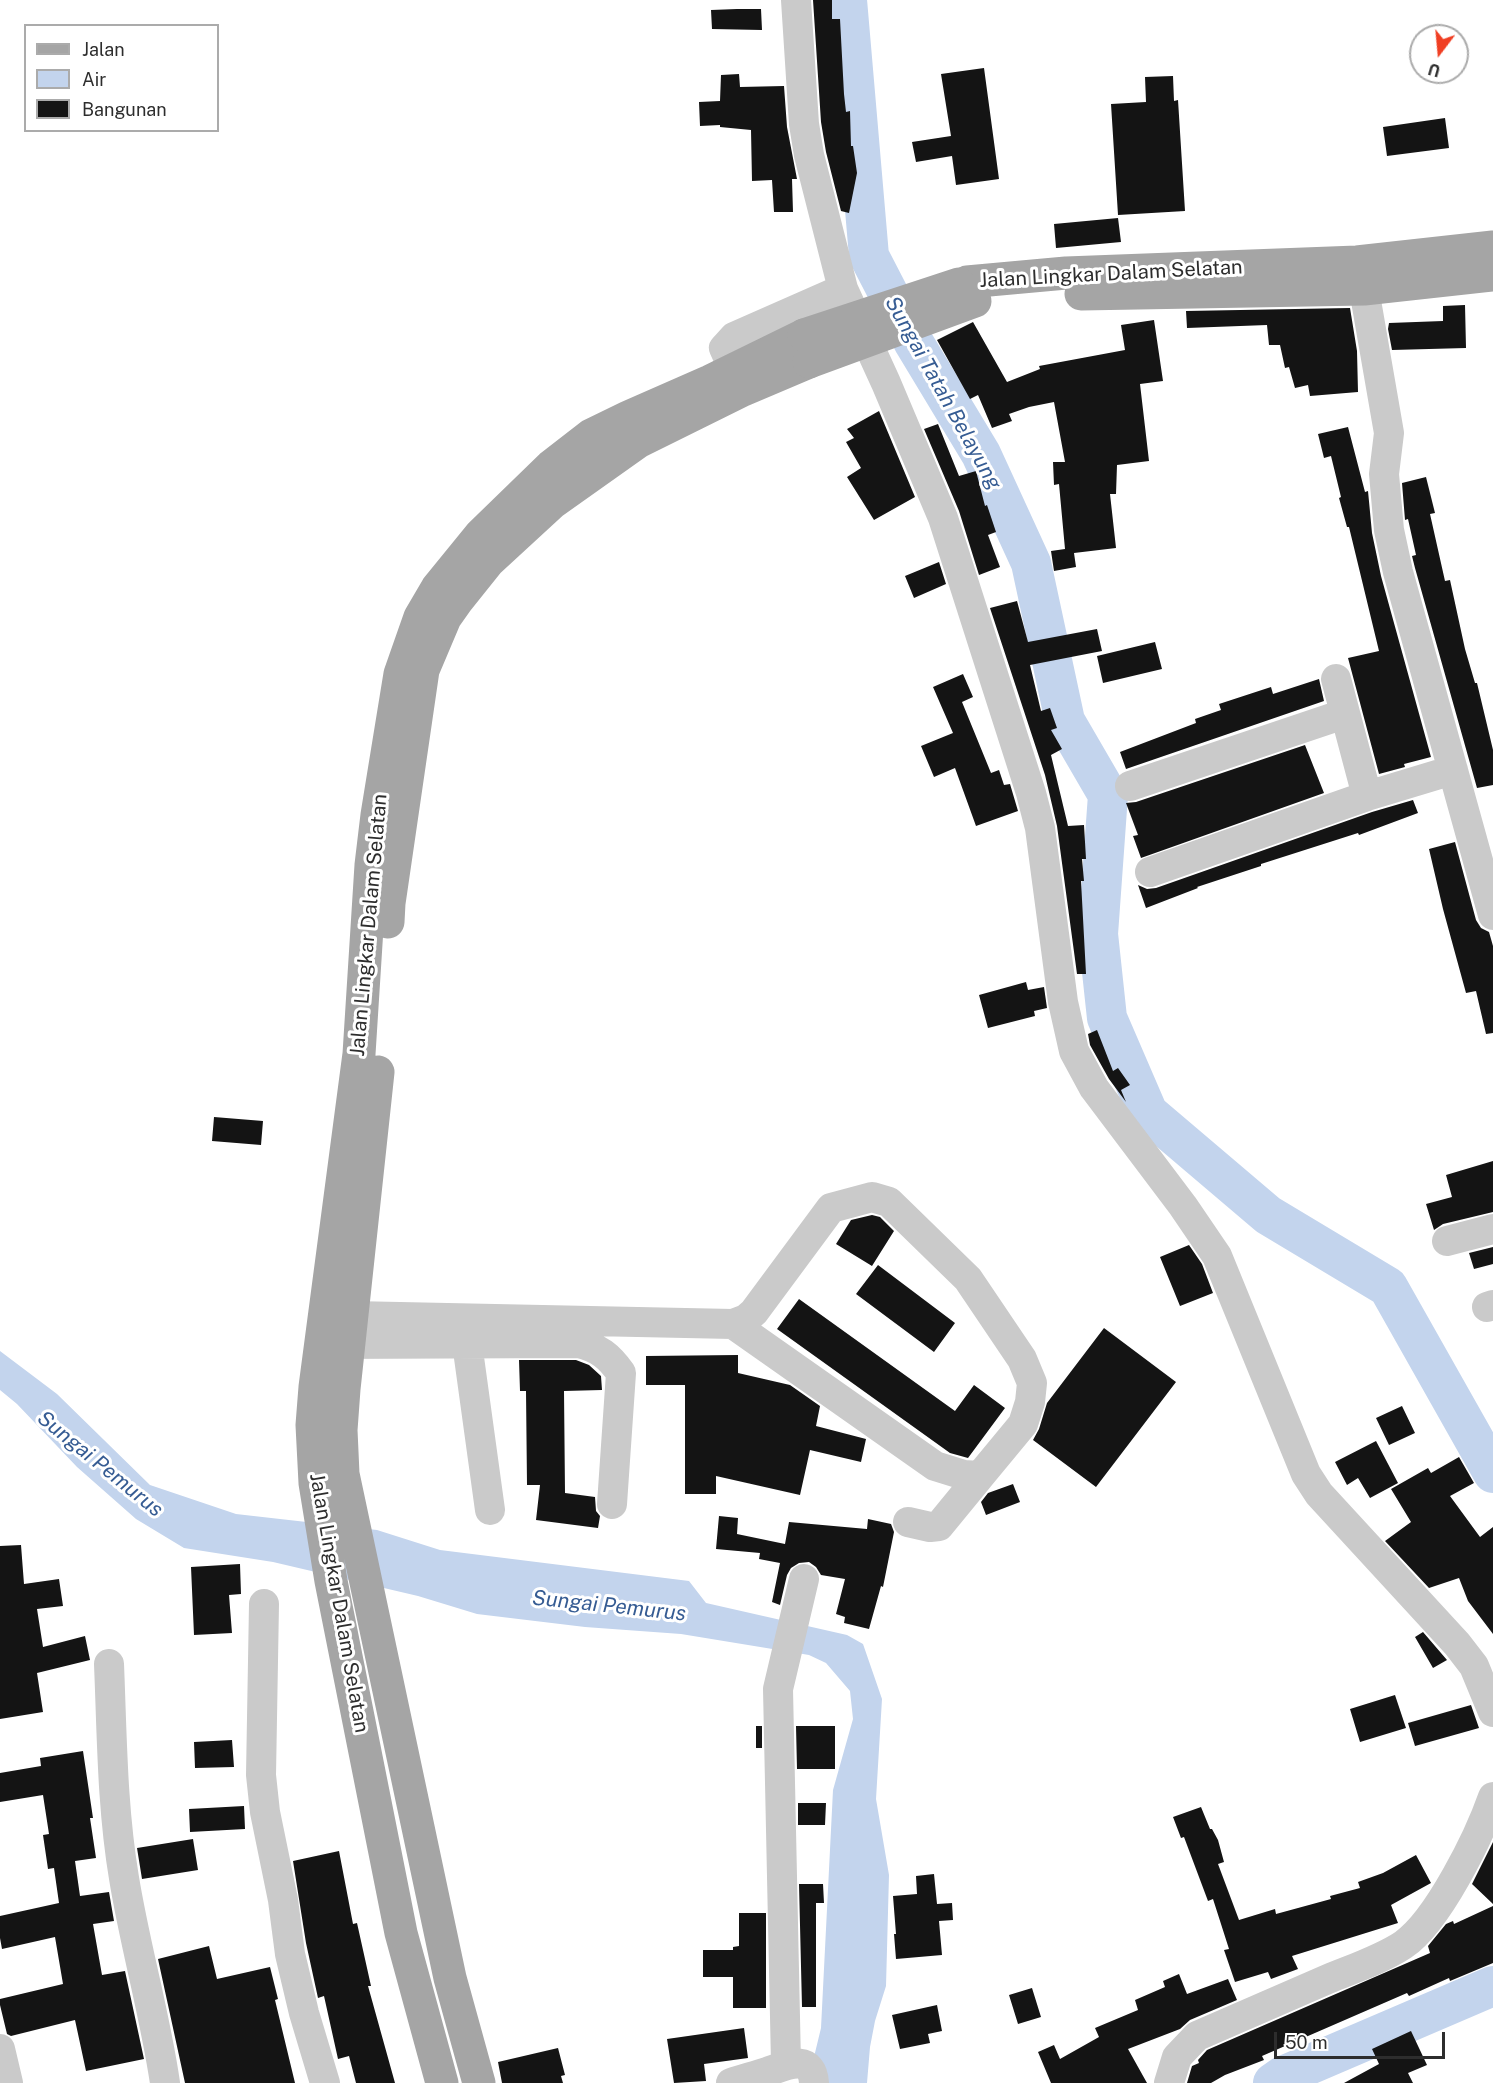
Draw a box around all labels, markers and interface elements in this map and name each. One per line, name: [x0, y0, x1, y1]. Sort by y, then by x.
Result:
legend: [24, 24, 219, 132]
north arrow: [1409, 24, 1469, 84]
text: Jalan: [82, 39, 125, 60]
text: U: [1426, 59, 1443, 81]
text: Air: [82, 69, 106, 90]
text: Bangunan: [82, 99, 167, 120]
street label: Jalan Lingkar Dalam Selatan: [979, 255, 1243, 293]
water label: Sungai Tatah Belayung: [879, 292, 1007, 494]
street label: Jalan Lingkar Dalam Selatan: [346, 793, 392, 1057]
water label: Sungai Pemurus: [32, 1406, 168, 1522]
street label: Jalan Lingkar Dalam Selatan: [304, 1471, 374, 1735]
water label: Sungai Pemurus: [531, 1585, 687, 1627]
scale bar: [1277, 2020, 1448, 2058]
text: 50 m: [1285, 2032, 1328, 2053]

